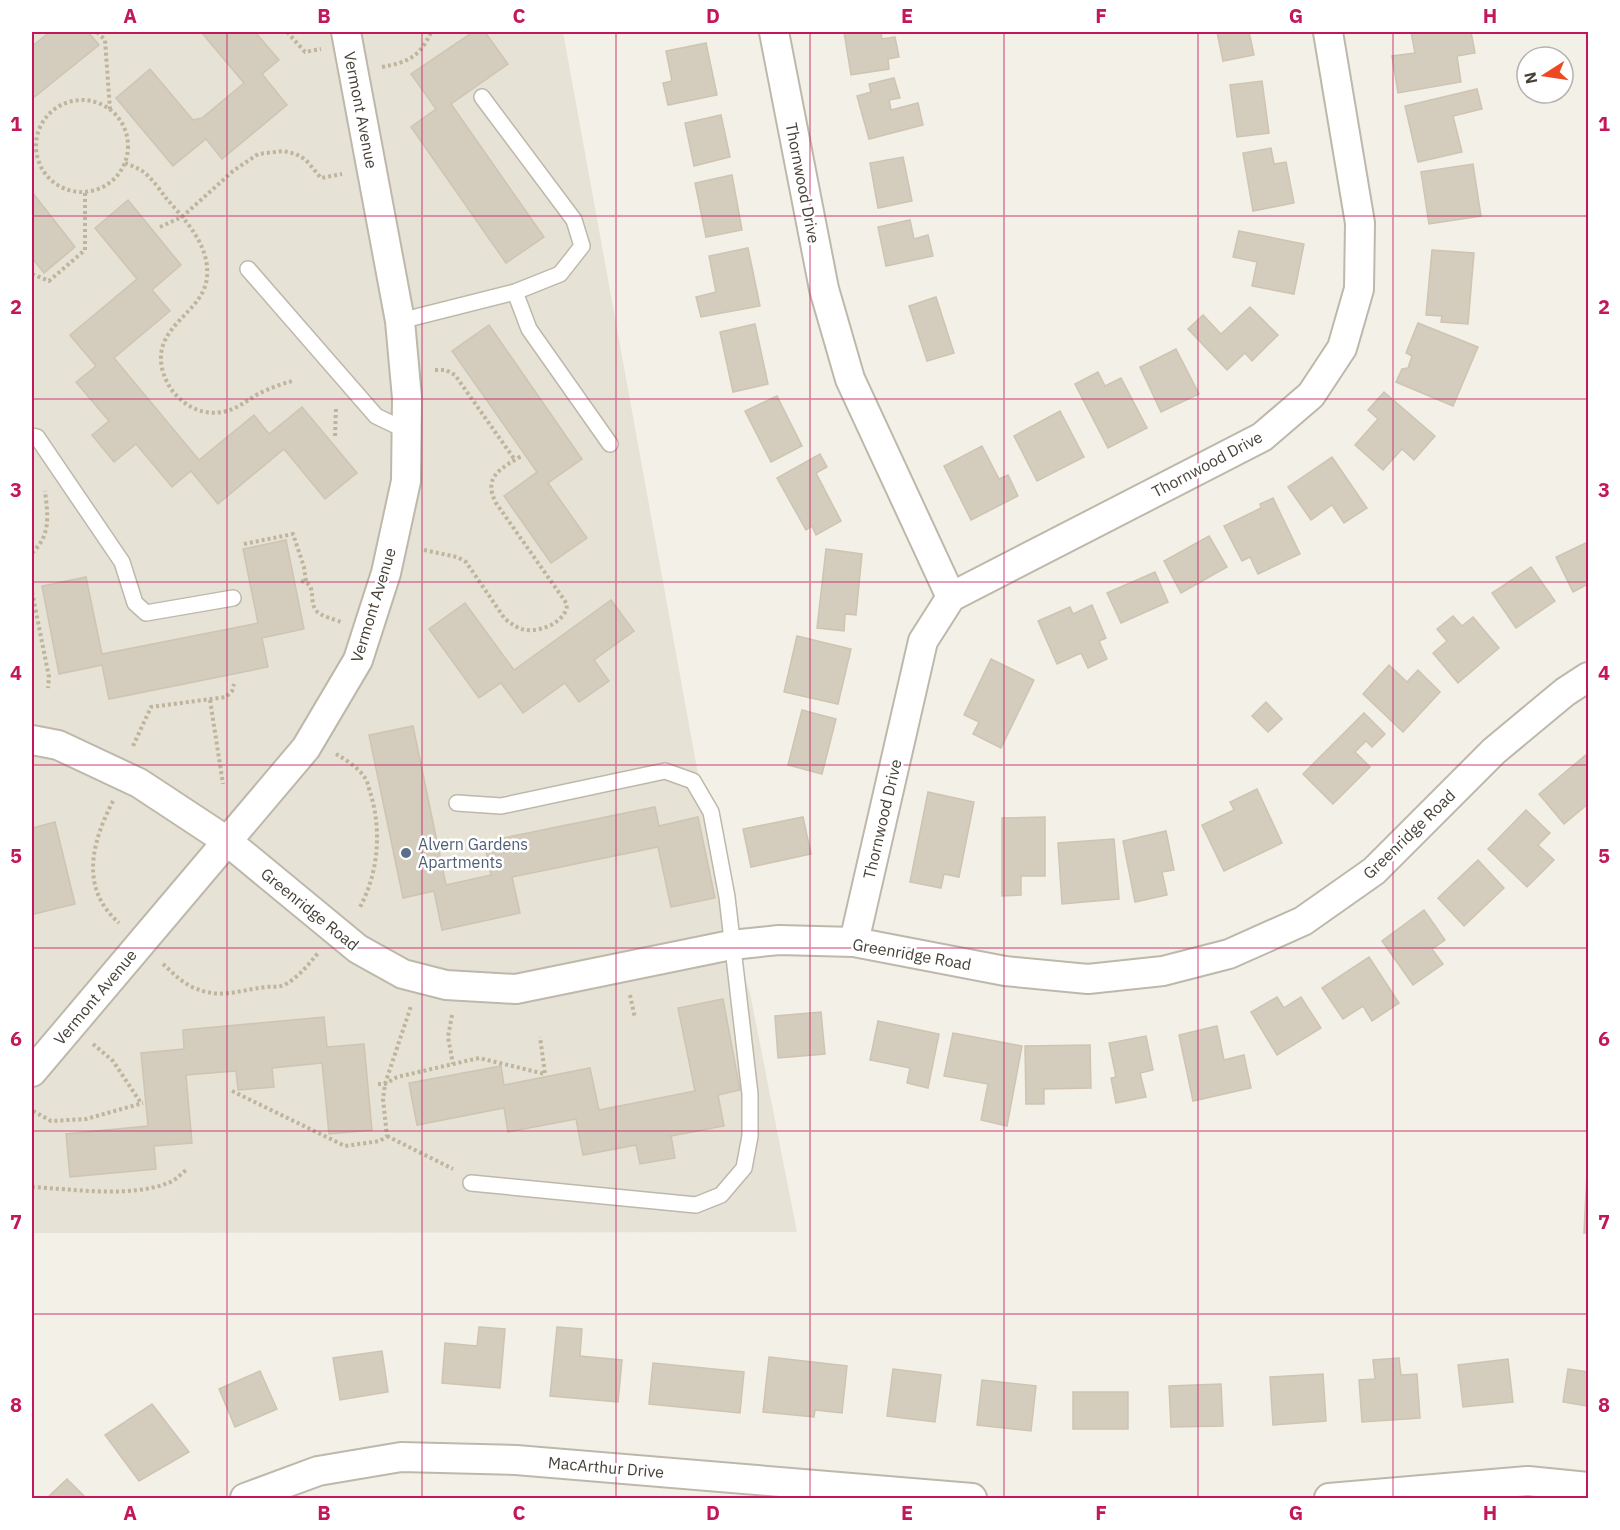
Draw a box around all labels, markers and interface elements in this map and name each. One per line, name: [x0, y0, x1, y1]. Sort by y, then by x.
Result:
text: A: [123, 2, 137, 29]
text: B: [317, 2, 331, 29]
text: C: [512, 2, 526, 29]
text: D: [706, 2, 720, 29]
text: E: [901, 2, 913, 29]
text: F: [1095, 2, 1107, 29]
text: G: [1289, 2, 1303, 29]
text: H: [1483, 2, 1497, 29]
north arrow: [1515, 45, 1575, 105]
street label: Vermont Avenue: [340, 50, 382, 170]
text: N: [1519, 70, 1541, 86]
text: 1: [10, 110, 22, 137]
text: 1: [1598, 110, 1610, 137]
street label: Thornwood Drive: [782, 121, 825, 245]
text: 2: [10, 293, 22, 320]
text: 2: [1598, 293, 1610, 320]
street label: Thornwood Drive: [1148, 426, 1266, 502]
text: 3: [10, 476, 22, 503]
text: 3: [1598, 476, 1610, 503]
street label: Vermont Avenue: [346, 545, 400, 665]
text: 4: [10, 659, 22, 686]
text: 4: [1598, 659, 1610, 686]
street label: Thornwood Drive: [858, 757, 906, 881]
street label: Greenridge Road: [1359, 785, 1459, 883]
place label: Alvern Gardens Apartments: [418, 834, 528, 872]
text: 5: [10, 842, 22, 869]
text: 5: [1598, 842, 1610, 869]
marker: Alvern Gardens Apartments: [399, 846, 413, 860]
street label: Greenridge Road: [257, 863, 363, 955]
street label: Greenridge Road: [851, 934, 973, 974]
street label: Vermont Avenue: [49, 945, 141, 1049]
text: 6: [10, 1025, 22, 1052]
text: 6: [1598, 1025, 1610, 1052]
text: 7: [10, 1208, 22, 1235]
text: 7: [1598, 1208, 1610, 1235]
text: 8: [10, 1391, 22, 1418]
text: 8: [1598, 1391, 1610, 1418]
street label: MacArthur Drive: [547, 1452, 665, 1482]
text: A: [123, 1499, 137, 1526]
text: B: [317, 1499, 331, 1526]
text: C: [512, 1499, 526, 1526]
text: D: [706, 1499, 720, 1526]
text: E: [901, 1499, 913, 1526]
text: F: [1095, 1499, 1107, 1526]
text: G: [1289, 1499, 1303, 1526]
text: H: [1483, 1499, 1497, 1526]

